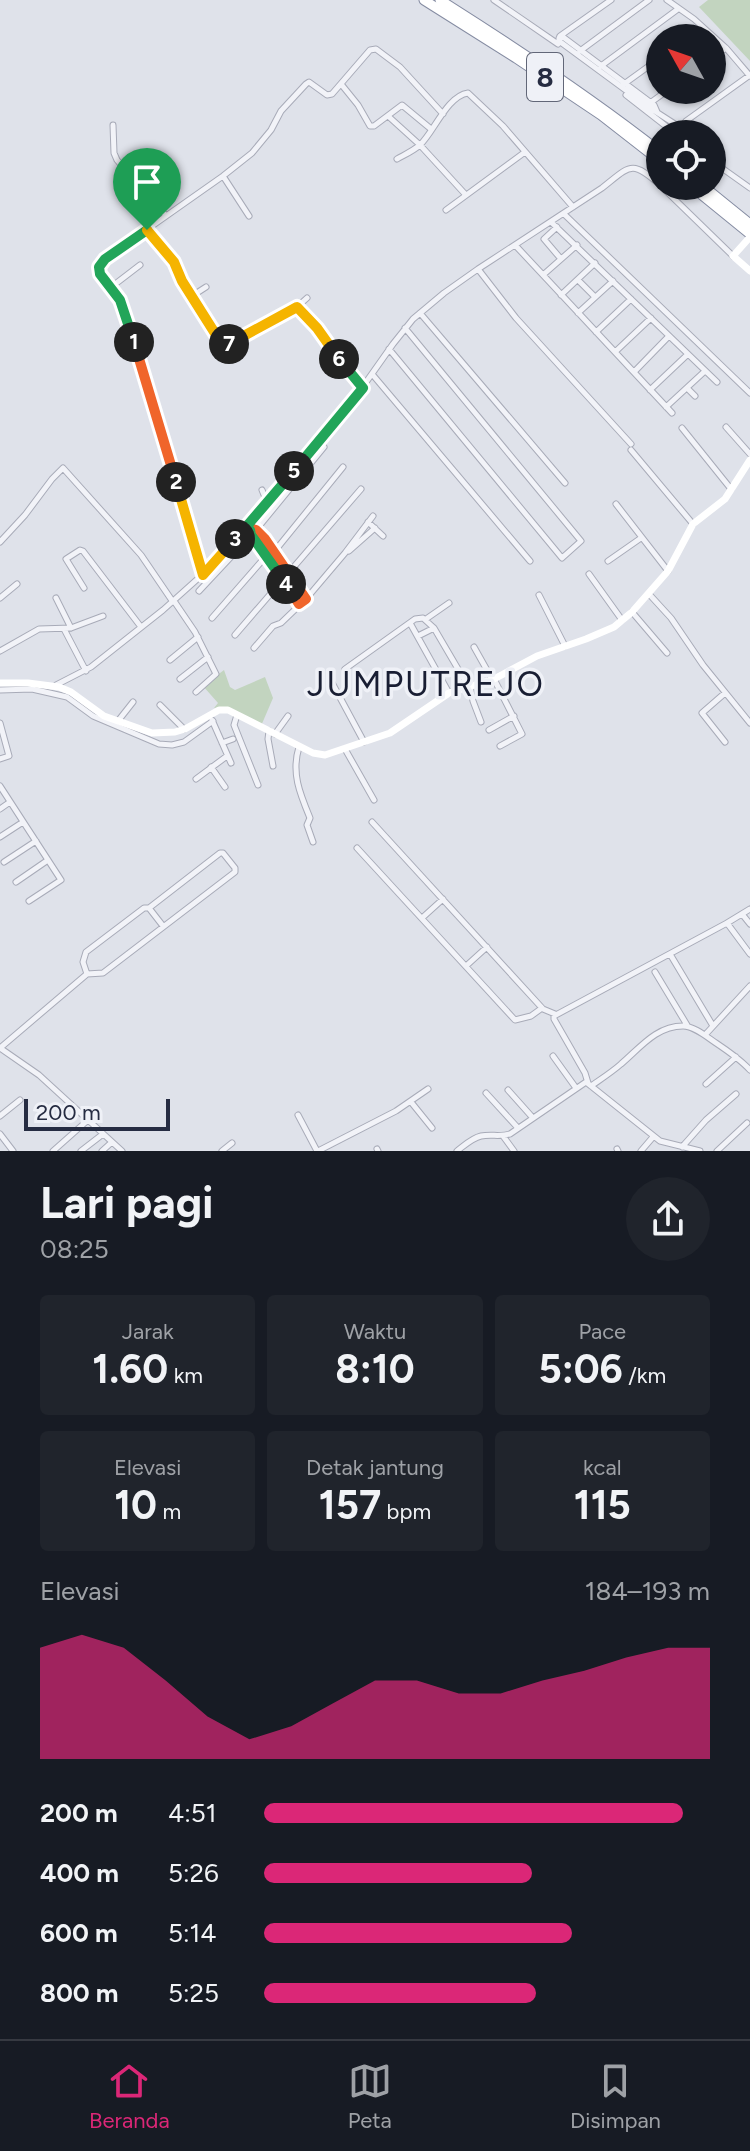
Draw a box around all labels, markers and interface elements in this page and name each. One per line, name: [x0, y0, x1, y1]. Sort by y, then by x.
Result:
north arrow: [646, 24, 726, 104]
map controls: [646, 24, 726, 200]
road number: 8: [527, 53, 563, 101]
button: locate: [646, 120, 726, 200]
pin: [113, 148, 181, 230]
icon: arrive: [125, 160, 169, 204]
pin: 1: [114, 322, 154, 362]
pin: 7: [209, 324, 249, 364]
text: 1: [129, 328, 139, 355]
text: 7: [223, 330, 235, 357]
pin: 6: [319, 339, 359, 379]
text: 6: [333, 345, 345, 372]
pin: 5: [274, 451, 314, 491]
text: 5: [288, 457, 300, 484]
pin: 2: [156, 462, 196, 502]
text: 2: [170, 468, 182, 495]
pin: 3: [215, 519, 255, 559]
text: 3: [229, 525, 241, 552]
pin: 4: [266, 564, 306, 604]
text: 4: [279, 570, 293, 597]
district label: JUMPUTREJO: [307, 664, 545, 705]
scale bar: [24, 1095, 170, 1131]
text: 200 m: [36, 1099, 101, 1126]
text: Lari pagi: [40, 1176, 214, 1229]
button: share: [626, 1177, 710, 1261]
text: 08:25: [40, 1233, 109, 1265]
text: Jarak: [122, 1318, 174, 1345]
text: Waktu: [344, 1318, 406, 1345]
text: Pace: [578, 1318, 626, 1345]
text: 1.60: [92, 1345, 168, 1393]
text: 8:10: [335, 1345, 415, 1393]
text: 5:06: [538, 1345, 623, 1393]
text: km: [168, 1362, 203, 1389]
text: /km: [623, 1362, 666, 1389]
text: Elevasi: [114, 1454, 181, 1481]
text: Detak jantung: [306, 1454, 444, 1481]
text: kcal: [583, 1454, 622, 1481]
text: 10: [114, 1481, 157, 1529]
text: 157: [319, 1481, 381, 1529]
text: 115: [574, 1481, 631, 1529]
text: m: [157, 1498, 181, 1525]
text: bpm: [381, 1498, 431, 1525]
text: Elevasi: [40, 1575, 120, 1607]
text: 184–193 m: [585, 1575, 710, 1607]
text: 200 m: [40, 1797, 118, 1829]
text: 4:51: [168, 1797, 216, 1829]
text: 400 m: [40, 1857, 119, 1889]
text: 5:26: [168, 1857, 219, 1889]
text: 600 m: [40, 1917, 118, 1949]
text: 5:14: [168, 1917, 216, 1949]
text: 800 m: [40, 1977, 118, 2009]
text: 5:25: [168, 1977, 219, 2009]
tab: Beranda: [89, 2059, 170, 2134]
tab: Peta: [348, 2059, 392, 2134]
tab: Disimpan: [570, 2059, 661, 2134]

